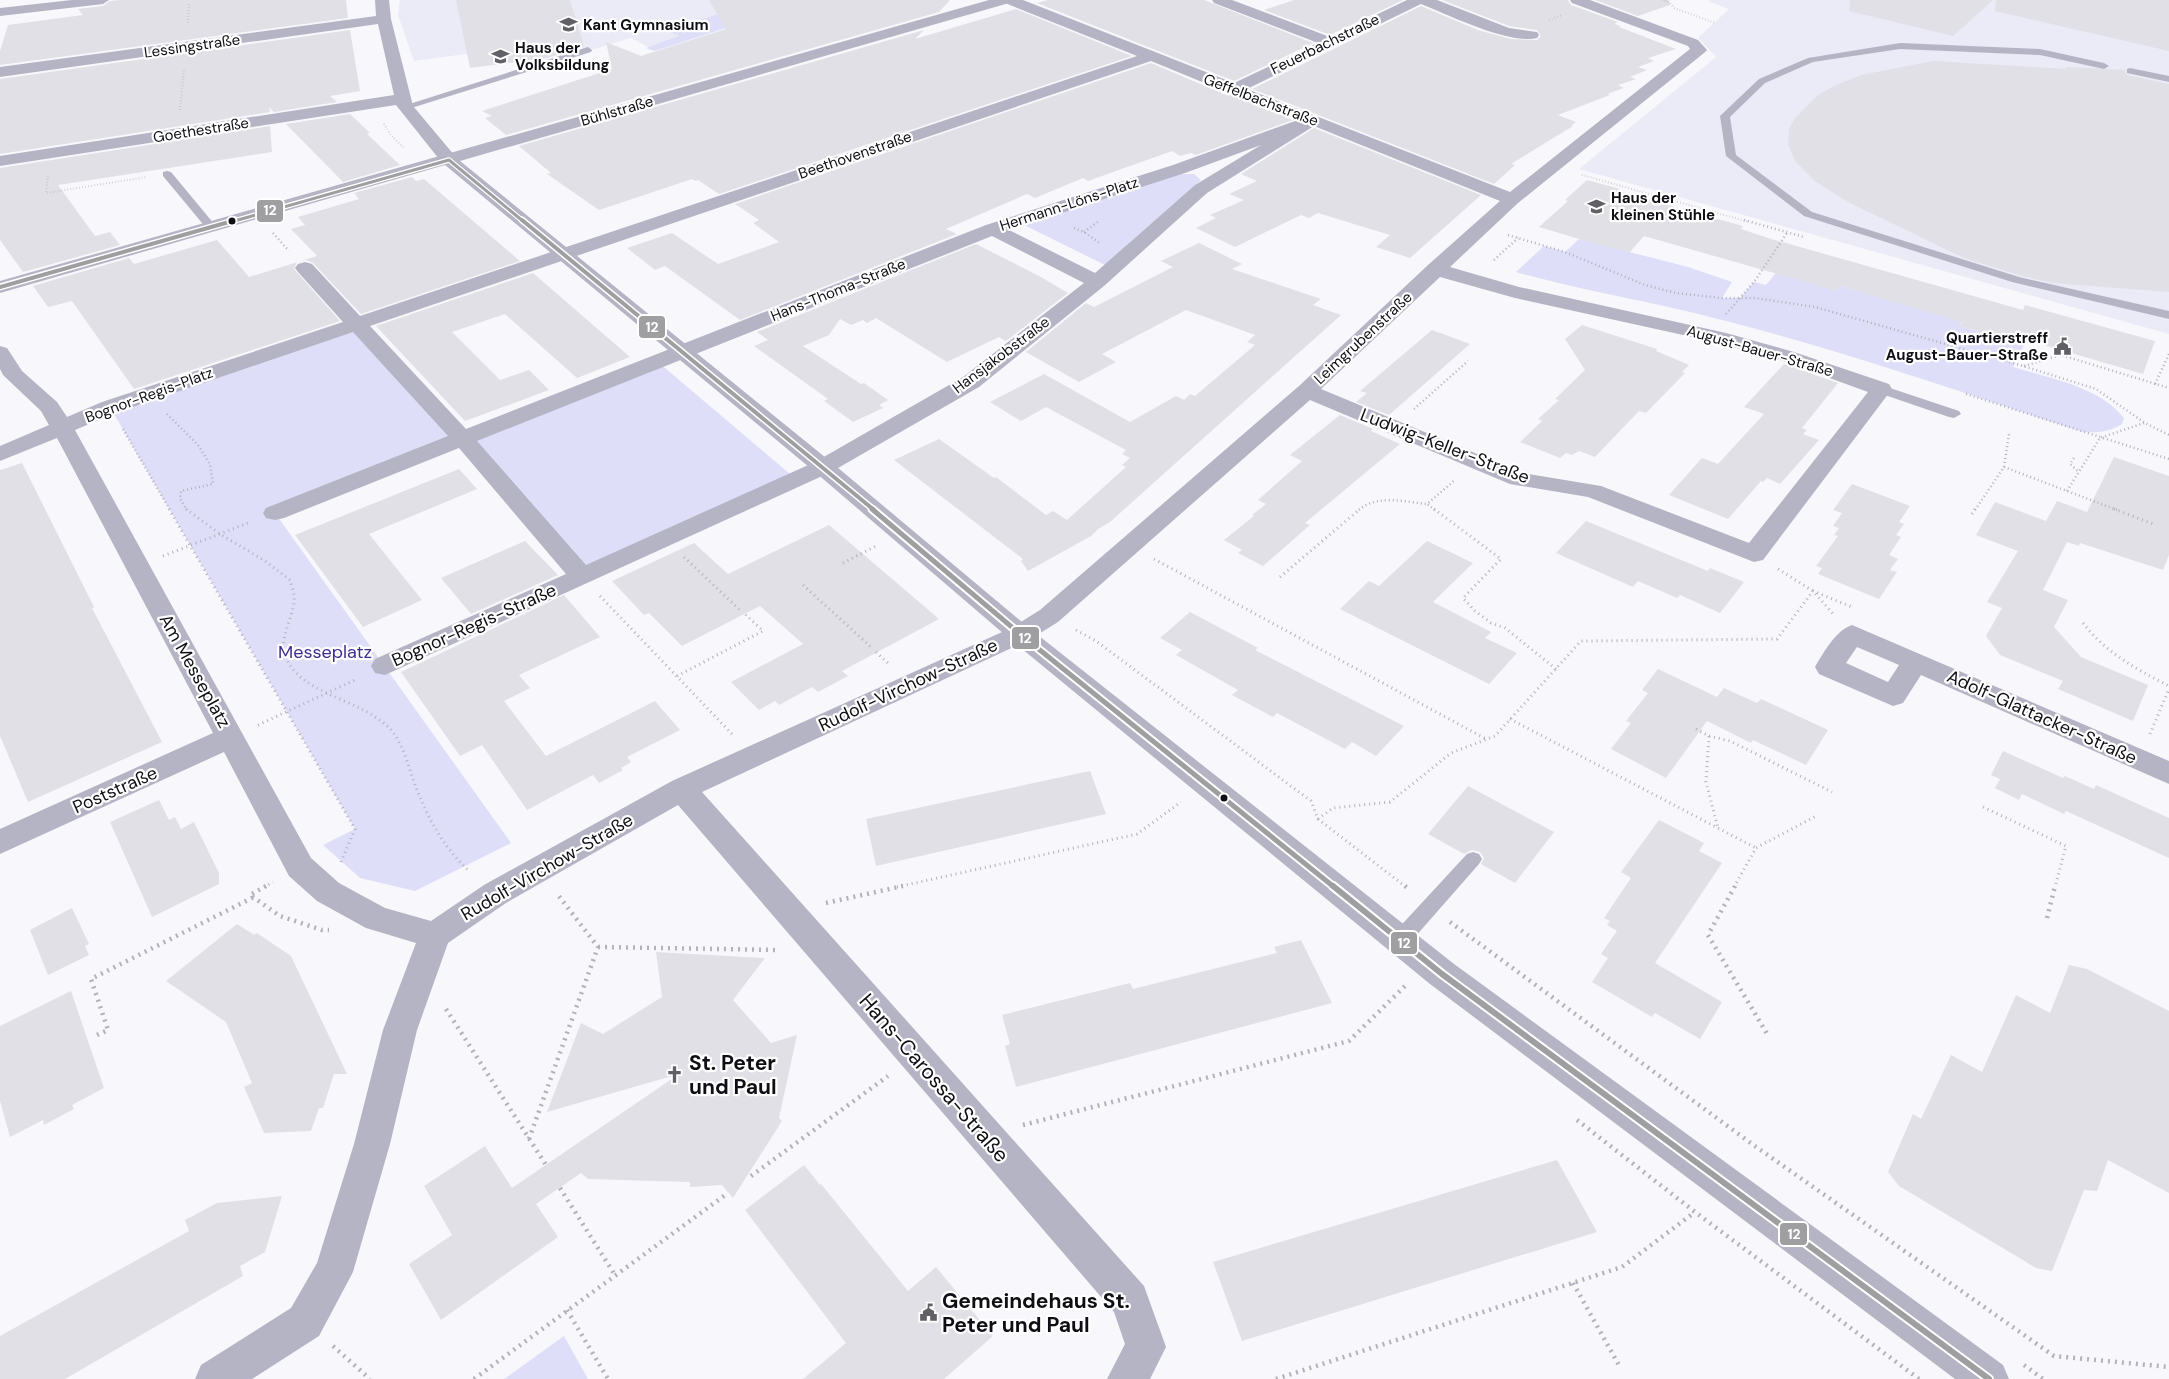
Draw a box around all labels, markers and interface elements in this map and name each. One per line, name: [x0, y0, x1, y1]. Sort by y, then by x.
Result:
street label: Feuerbachstraße: [1267, 9, 1383, 79]
school or university icon: Kant Gymnasium: [559, 15, 579, 35]
place label: Kant Gymnasium: [583, 15, 709, 35]
street label: Lessingstraße: [143, 29, 241, 63]
place label: Haus der Volksbildung: [515, 38, 609, 75]
school or university icon: Haus der Volksbildung: [491, 47, 511, 67]
street label: Geffelbachstraße: [1201, 69, 1321, 131]
street label: Bühlstraße: [578, 91, 656, 131]
street label: Goethestraße: [152, 113, 250, 147]
street label: Beethovenstraße: [796, 126, 914, 184]
street label: Hermann-Löns-Platz: [997, 172, 1141, 236]
place label: Haus der kleinen Stühle: [1611, 188, 1715, 225]
school or university icon: Haus der kleinen Stühle: [1587, 197, 1607, 217]
line badge: 12: [256, 199, 284, 223]
text: 12: [263, 201, 277, 219]
unlabelled marker: [227, 216, 237, 226]
street label: Hans-Thoma-Straße: [768, 254, 908, 326]
street label: Leimgrubenstraße: [1310, 287, 1416, 389]
street label: Hansjakobstraße: [948, 312, 1054, 398]
line badge: 12: [638, 315, 666, 339]
text: 12: [645, 318, 659, 336]
street label: August-Bauer-Straße: [1685, 321, 1835, 381]
place label: Quartierstreff August-Bauer-Straße: [1886, 328, 2048, 365]
public building icon: Quartierstreff August-Bauer-Straße: [2052, 337, 2072, 357]
street label: Bognor-Regis-Platz: [82, 363, 216, 427]
street label: Ludwig-Keller-Straße: [1357, 403, 1533, 489]
street label: Bognor-Regis-Straße: [388, 578, 560, 672]
street label: Am Messeplatz: [154, 610, 236, 732]
line badge: 12: [1011, 626, 1040, 650]
text: 12: [1018, 629, 1032, 647]
street label: Rudolf-Virchow-Straße: [815, 633, 1001, 737]
park label: Messeplatz: [278, 640, 372, 664]
street label: Adolf-Glattacker-Straße: [1943, 664, 2141, 770]
street label: Poststraße: [69, 761, 161, 819]
unlabelled marker: [1219, 793, 1229, 803]
street label: Rudolf-Virchow-Straße: [457, 808, 637, 926]
line badge: 12: [1390, 931, 1418, 955]
text: 12: [1397, 934, 1411, 952]
street label: Hans-Carossa-Straße: [853, 988, 1015, 1168]
place label: St. Peter und Paul: [689, 1049, 777, 1101]
church icon: St. Peter und Paul: [665, 1065, 685, 1085]
line badge: 12: [1779, 1222, 1808, 1246]
text: 12: [1787, 1225, 1801, 1243]
place label: Gemeindehaus St. Peter und Paul: [942, 1287, 1130, 1339]
public building icon: Gemeindehaus St. Peter und Paul: [918, 1303, 938, 1323]

